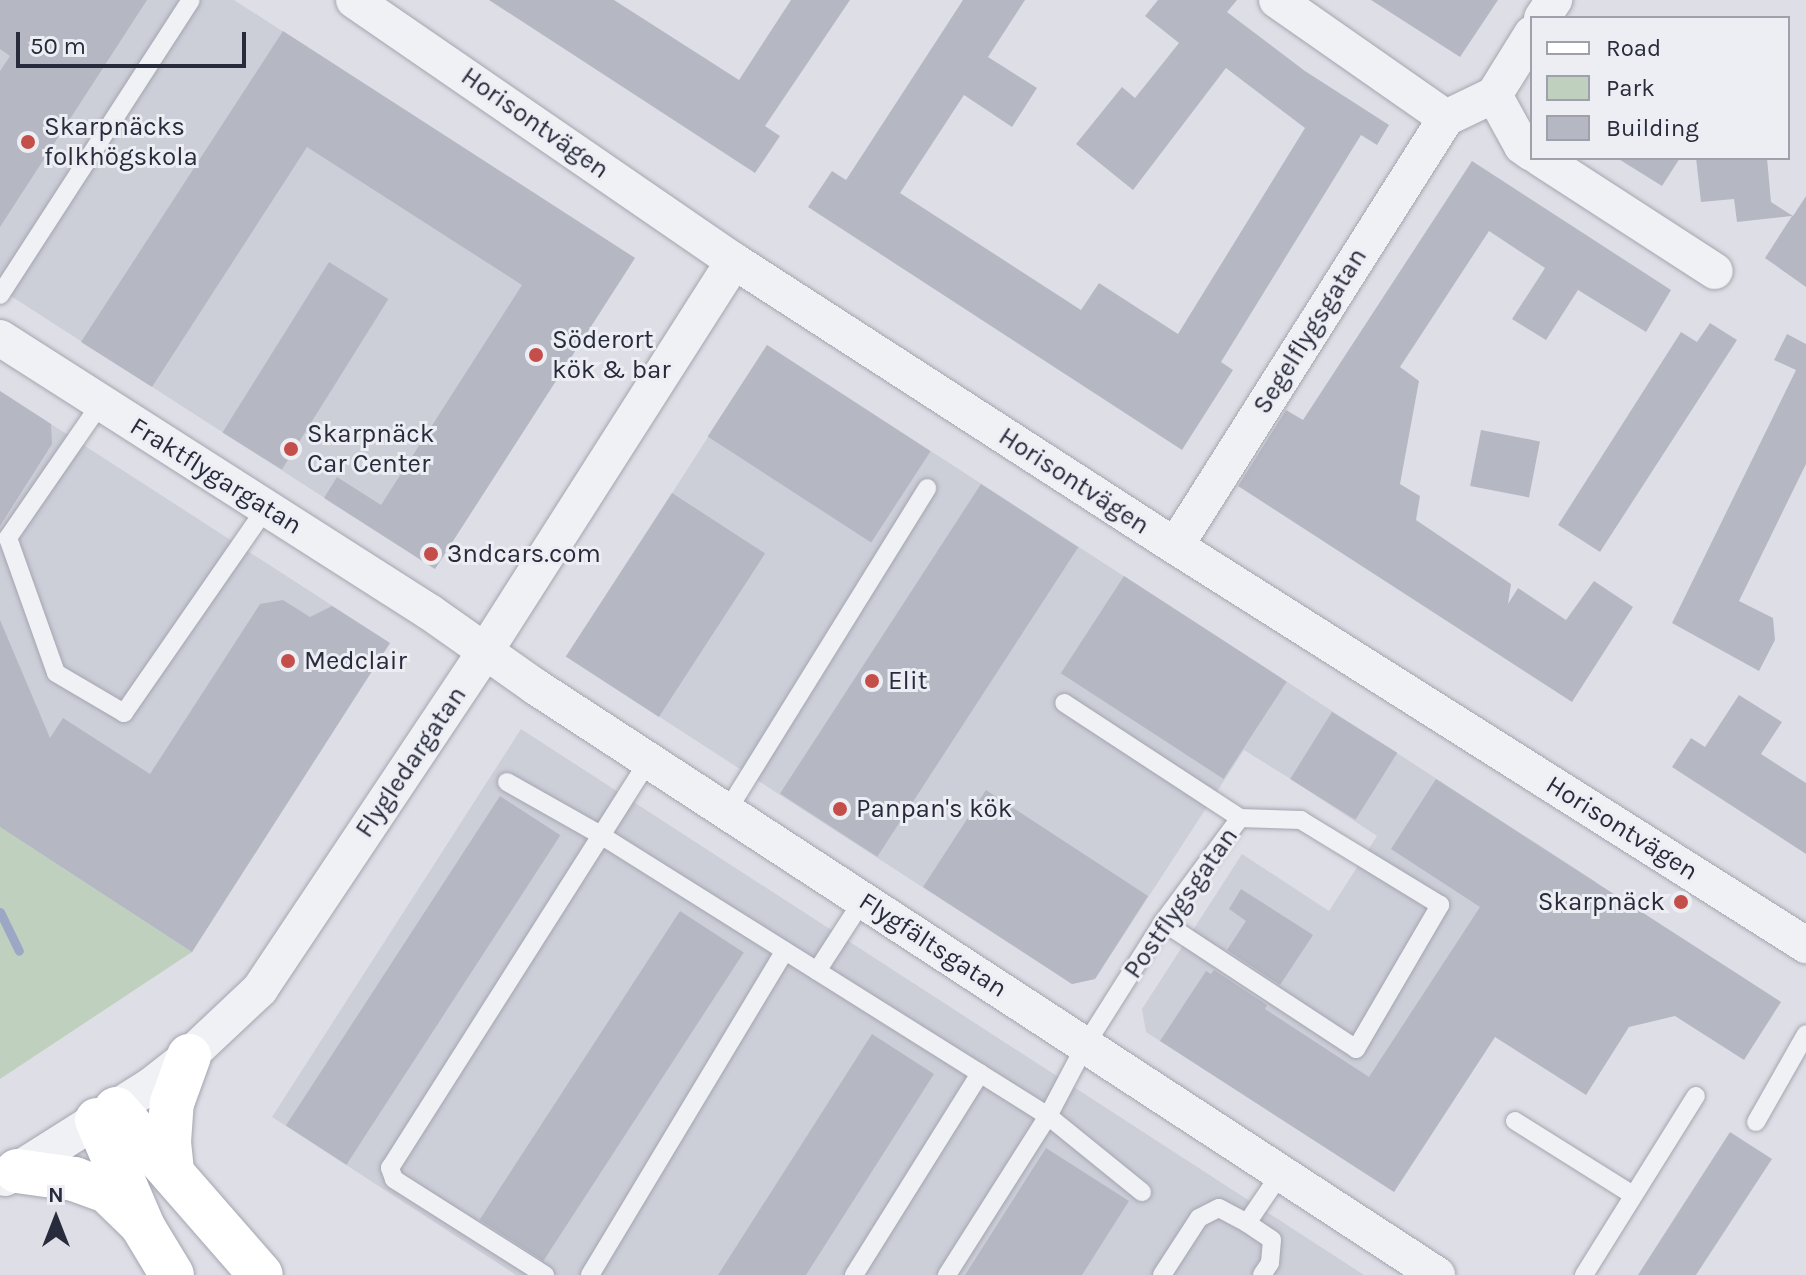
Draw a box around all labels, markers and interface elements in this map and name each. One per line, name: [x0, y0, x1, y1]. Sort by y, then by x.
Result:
scale bar: [20, 16, 250, 66]
legend: [1530, 16, 1790, 160]
text: 50 m: [30, 32, 86, 60]
text: Road: [1606, 34, 1661, 62]
street label: Horisontvägen: [455, 61, 615, 185]
text: Park: [1606, 74, 1655, 102]
place label: Skarpnäcks folkhögskola: [44, 111, 198, 172]
text: Building: [1606, 114, 1699, 142]
marker: Skarpnäcks folkhögskola: [19, 133, 37, 151]
street label: Segelflygsgatan: [1247, 242, 1373, 420]
place label: Söderort kök & bar: [552, 324, 671, 386]
marker: Söderort kök & bar: [527, 346, 545, 364]
street label: Fraktflygargatan: [124, 411, 308, 541]
place label: Skarpnäck Car Center: [307, 418, 434, 480]
street label: Horisontvägen: [993, 421, 1155, 541]
marker: Skarpnäck Car Center: [282, 440, 300, 458]
place label: 3ndcars.com: [447, 538, 601, 570]
marker: 3ndcars.com: [422, 545, 440, 563]
place label: Medclair: [304, 645, 407, 677]
marker: Medclair: [279, 652, 297, 670]
place label: Elit: [888, 665, 927, 697]
marker: Elit: [863, 672, 881, 690]
street label: Flygledargatan: [349, 680, 473, 844]
street label: Horisontvägen: [1540, 769, 1704, 887]
place label: Panpan's kök: [856, 793, 1012, 825]
marker: Panpan's kök: [831, 800, 849, 818]
street label: Postflygsgatan: [1117, 821, 1245, 985]
street label: Flygfältsgatan: [853, 886, 1013, 1004]
place label: Skarpnäck: [1538, 886, 1665, 918]
marker: Skarpnäck: [1672, 893, 1690, 911]
north arrow: [16, 1179, 96, 1259]
text: N: [48, 1182, 64, 1208]

